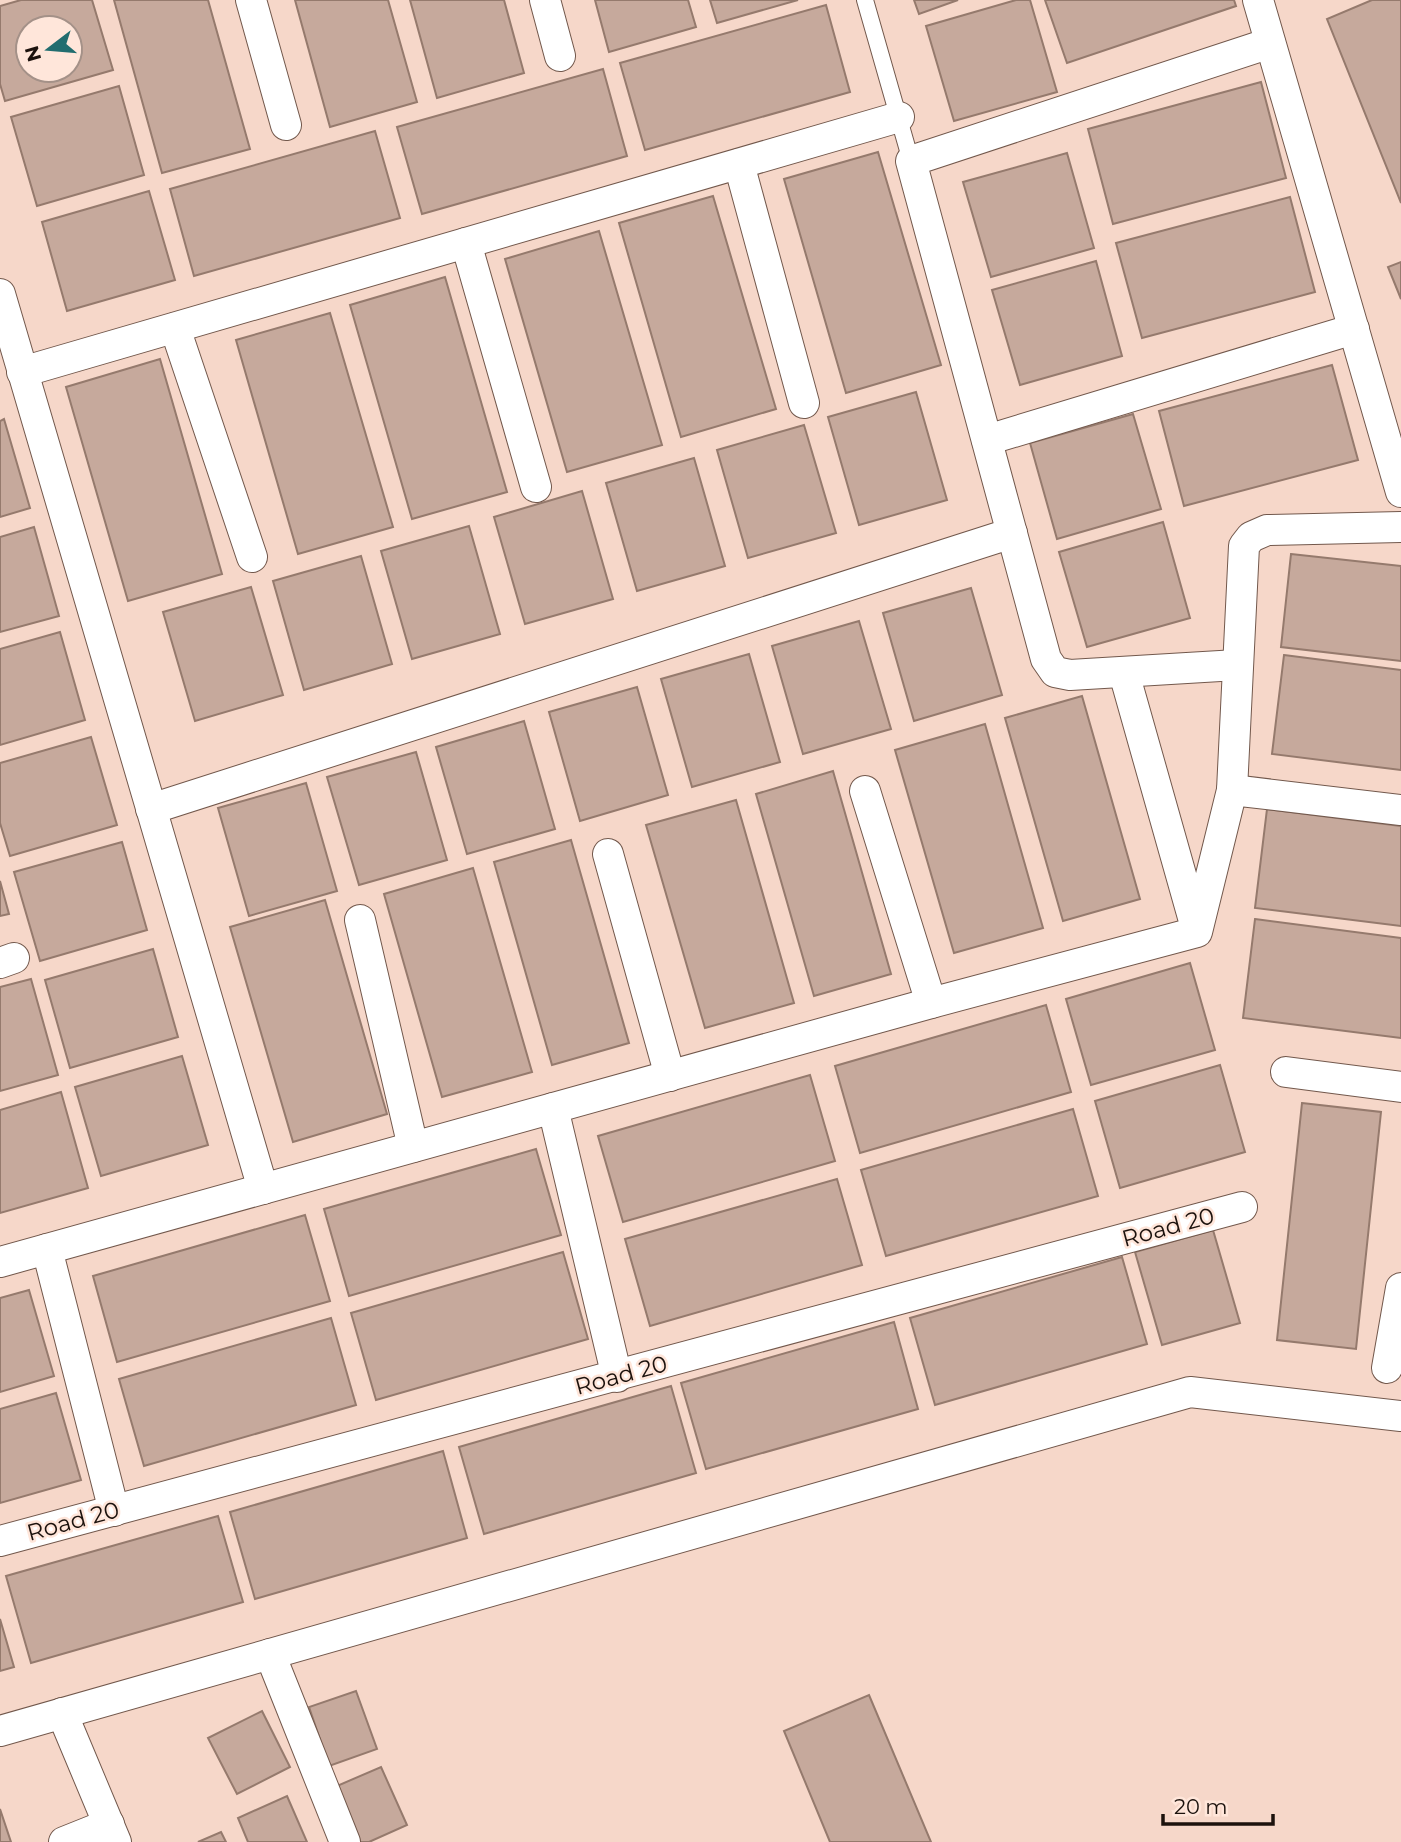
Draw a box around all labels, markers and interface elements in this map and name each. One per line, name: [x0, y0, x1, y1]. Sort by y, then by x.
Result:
north arrow: [14, 14, 84, 84]
text: N: [20, 43, 46, 64]
street label: Road 20: [1119, 1201, 1217, 1253]
street label: Road 20: [572, 1349, 670, 1401]
street label: Road 20: [24, 1495, 122, 1547]
scale bar: [1163, 1783, 1273, 1827]
text: 20 m: [1174, 1794, 1228, 1819]

